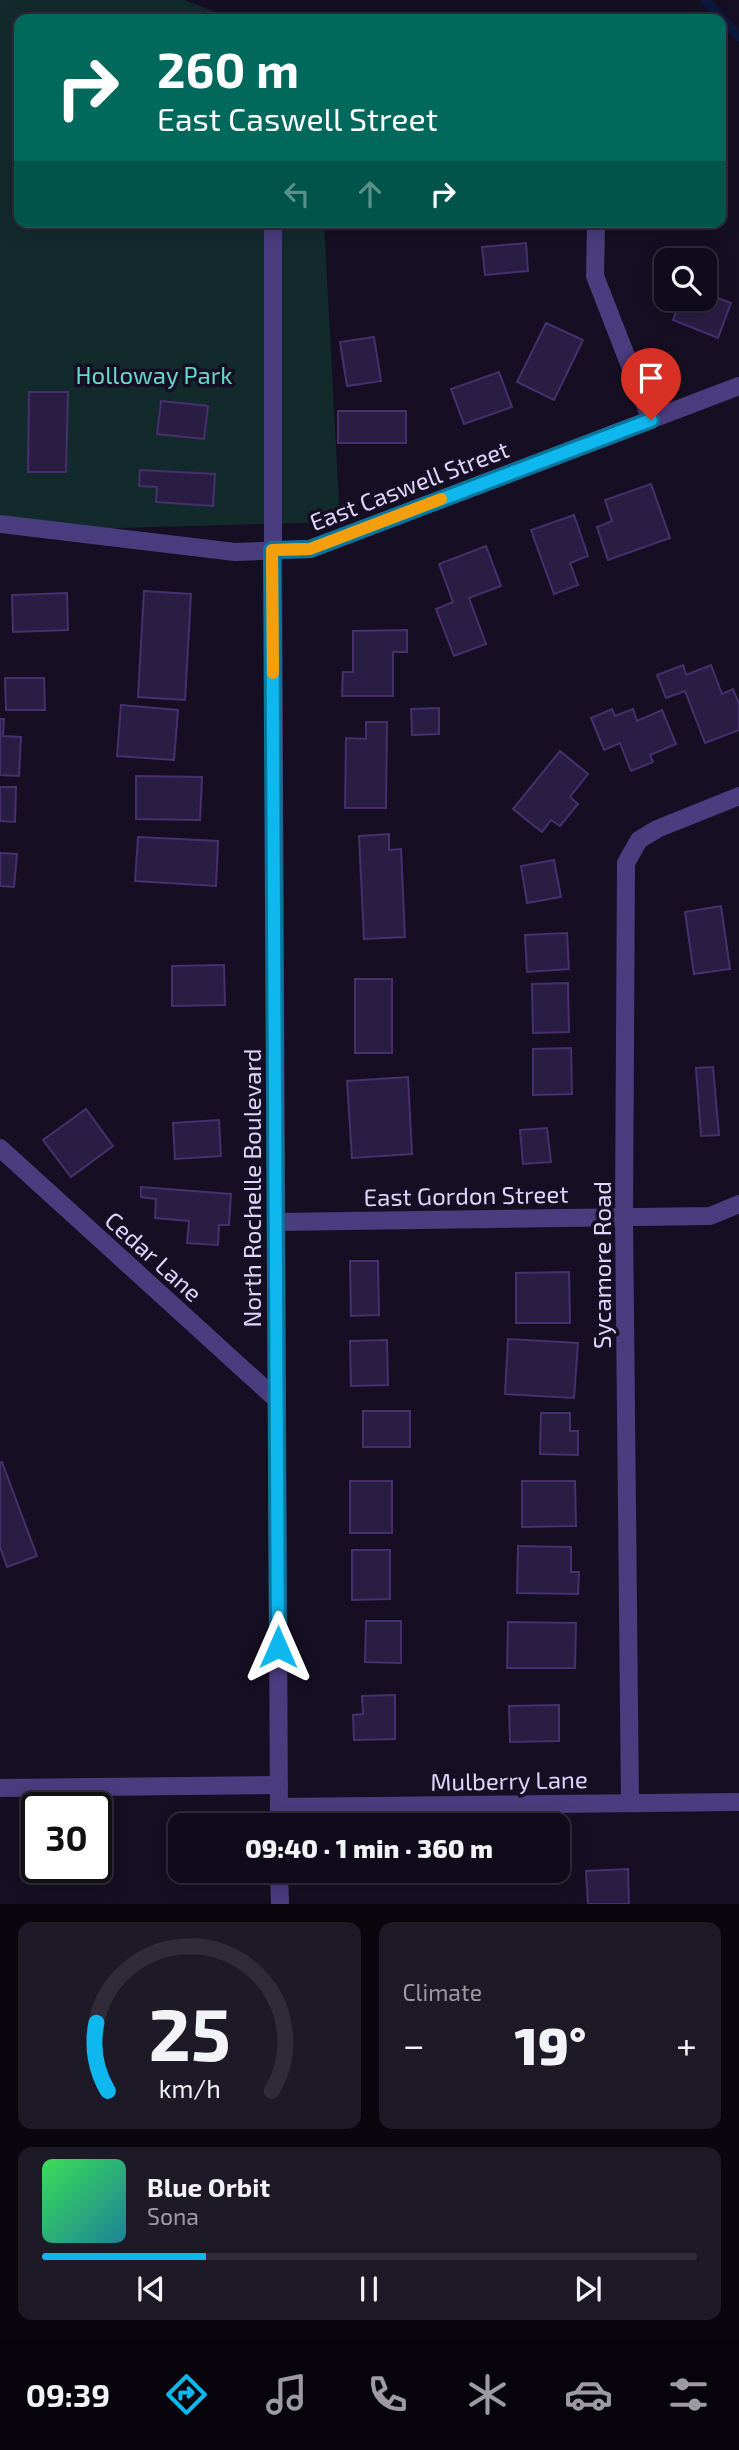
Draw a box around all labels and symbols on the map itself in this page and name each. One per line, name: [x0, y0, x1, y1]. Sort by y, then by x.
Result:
pin: [621, 348, 681, 420]
park label: Holloway Park: [76, 360, 232, 389]
street label: East Caswell Street: [305, 434, 513, 536]
street label: North Rochelle Boulevard: [237, 1048, 266, 1328]
street label: East Gordon Street: [363, 1179, 569, 1211]
street label: Sycamore Road: [587, 1181, 616, 1349]
street label: Cedar Lane: [100, 1205, 208, 1307]
position arrow: [241, 1610, 315, 1684]
street label: Mulberry Lane: [430, 1764, 588, 1796]
speed limit sign: 30: [21, 1792, 112, 1883]

